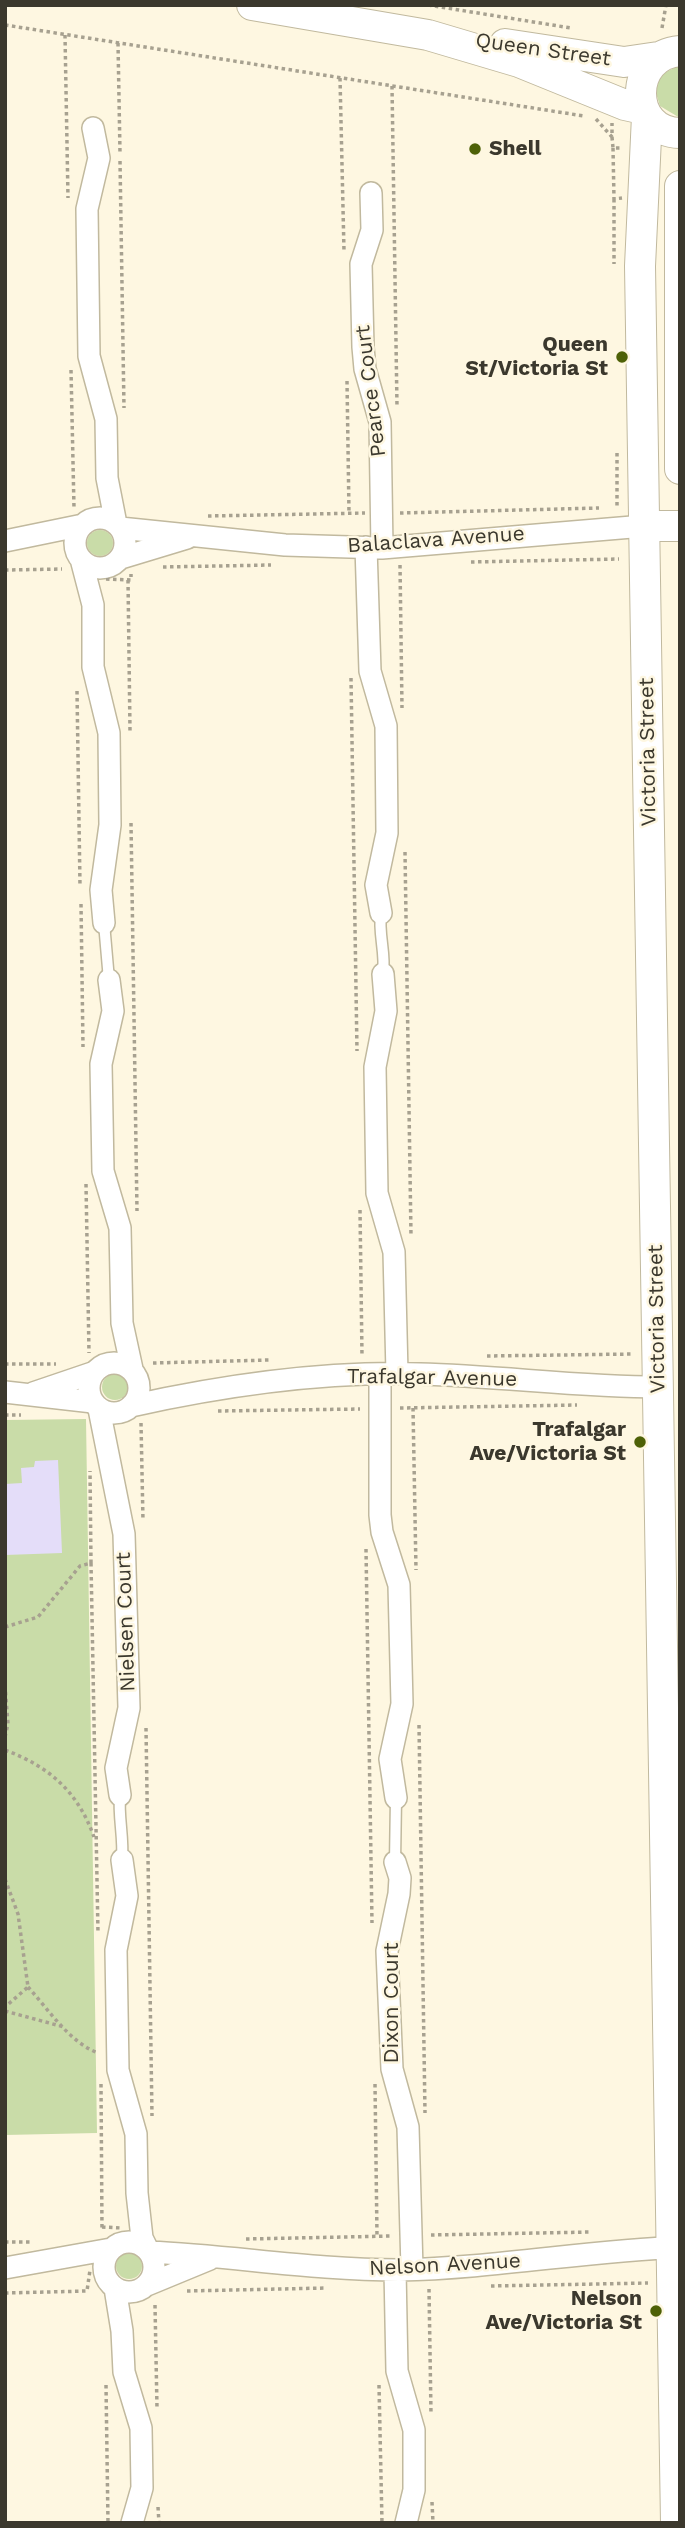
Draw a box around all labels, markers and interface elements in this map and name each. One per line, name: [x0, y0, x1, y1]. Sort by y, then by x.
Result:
street label: Queen Street: [474, 28, 612, 72]
place label: Shell: [489, 136, 541, 162]
marker: Shell: [467, 141, 483, 157]
street label: Pearce Court: [350, 324, 392, 458]
place label: Queen St/Victoria St: [465, 332, 608, 382]
marker: Queen St/Victoria St: [614, 349, 630, 365]
street label: Balaclava Avenue: [347, 521, 525, 559]
street label: Victoria Street: [634, 677, 662, 827]
street label: Victoria Street: [643, 1244, 671, 1394]
street label: Trafalgar Avenue: [347, 1364, 517, 1392]
place label: Trafalgar Ave/Victoria St: [470, 1417, 626, 1467]
marker: Trafalgar Ave/Victoria St: [632, 1434, 648, 1450]
street label: Nielsen Court: [111, 1552, 141, 1692]
street label: Dixon Court: [379, 1943, 405, 2063]
street label: Nelson Avenue: [368, 2248, 522, 2282]
place label: Nelson Ave/Victoria St: [486, 2286, 642, 2336]
marker: Nelson Ave/Victoria St: [648, 2303, 664, 2319]

